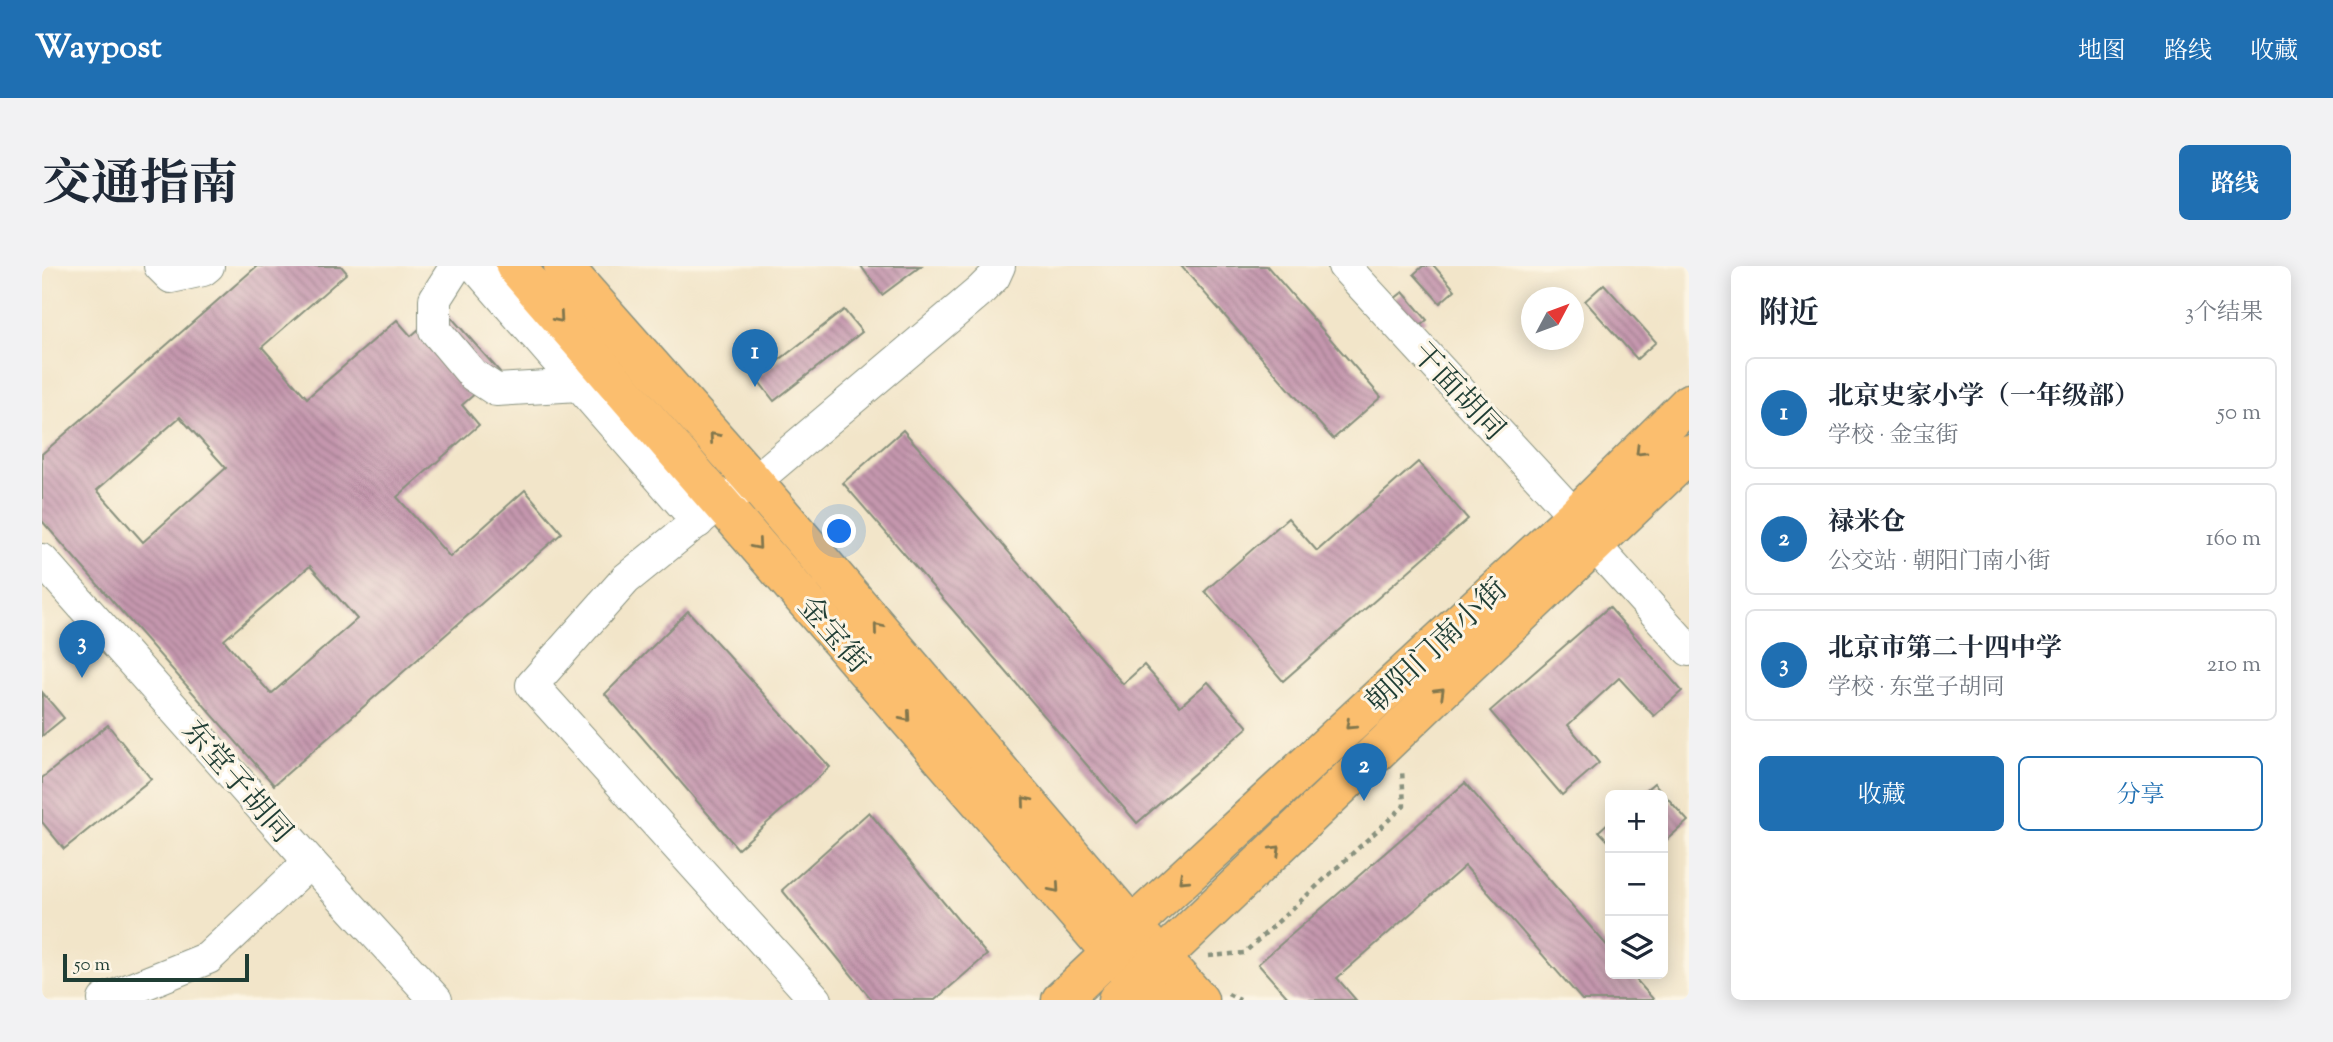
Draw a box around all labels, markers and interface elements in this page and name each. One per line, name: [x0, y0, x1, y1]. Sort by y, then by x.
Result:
text: Waypost: [35, 25, 162, 73]
text: 地图: [2078, 35, 2126, 69]
text: 路线: [2164, 35, 2212, 69]
text: 收藏: [2250, 35, 2298, 69]
button: 路线: [2179, 145, 2291, 220]
text: 交通指南: [42, 152, 238, 222]
north arrow: [1521, 287, 1584, 350]
text: 附近: [1759, 293, 1819, 336]
text: 3个结果: [2185, 297, 2263, 330]
one-way arrow: [551, 309, 563, 322]
pin: 1: [732, 329, 778, 387]
street label: 干面胡同: [1401, 334, 1514, 451]
text: 北京史家小学（一年级部）: [1828, 379, 2140, 416]
text: 1: [1780, 397, 1788, 430]
text: 50 m: [2217, 397, 2261, 430]
text: 学校 · 金宝街: [1828, 420, 1959, 453]
one-way arrow: [710, 432, 722, 445]
one-way arrow: [1636, 443, 1649, 456]
text: 禄米仓: [1828, 505, 1906, 542]
your location: [822, 514, 856, 548]
text: 2: [1779, 523, 1789, 556]
text: 160 m: [2206, 523, 2261, 556]
one-way arrow: [749, 537, 761, 550]
text: 公交站 · 朝阳门南小街: [1828, 546, 2051, 579]
street label: 朝阳门南小街: [1357, 570, 1518, 724]
street label: 金宝街: [786, 588, 878, 684]
pin: 3: [59, 620, 105, 678]
one-way arrow: [874, 623, 886, 636]
text: 北京市第二十四中学: [1828, 631, 2062, 668]
text: 3: [1779, 649, 1789, 682]
text: 210 m: [2207, 649, 2261, 682]
text: 学校 · 东堂子胡同: [1828, 672, 2005, 705]
one-way arrow: [1432, 687, 1445, 700]
one-way arrow: [898, 708, 910, 721]
street label: 东堂子胡同: [171, 712, 302, 853]
one-way arrow: [1345, 716, 1358, 729]
pin: 2: [1341, 743, 1387, 801]
button: 收藏: [1759, 756, 2004, 831]
button: 分享: [2018, 756, 2263, 831]
map controls: [1605, 790, 1668, 979]
button: +: [1605, 790, 1668, 853]
one-way arrow: [1022, 796, 1034, 809]
one-way arrow: [1268, 845, 1281, 858]
button: −: [1605, 853, 1668, 916]
one-way arrow: [1178, 871, 1191, 883]
one-way arrow: [1047, 880, 1059, 893]
button: layers: [1605, 916, 1668, 979]
scale bar: [63, 951, 248, 983]
text: 50 m: [74, 952, 110, 979]

